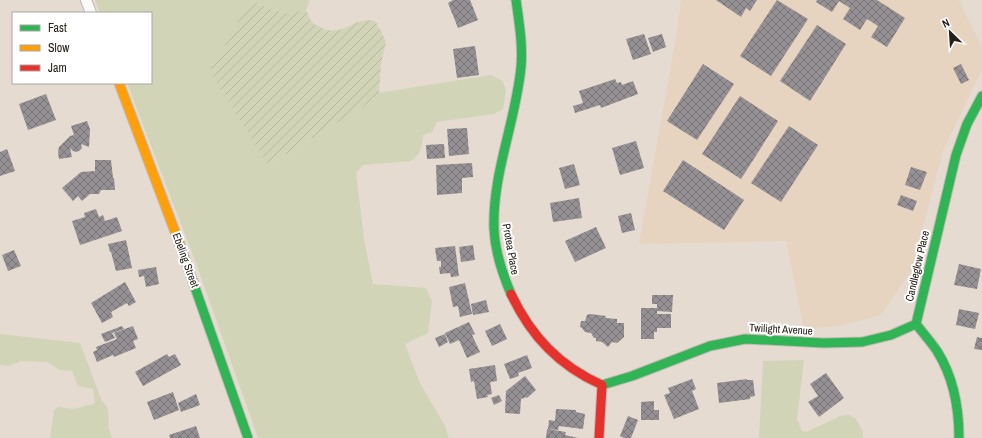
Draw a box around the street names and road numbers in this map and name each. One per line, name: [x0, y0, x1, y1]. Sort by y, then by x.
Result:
street label: Protea Place: [500, 222, 522, 276]
street label: Candleglow Place: [902, 229, 932, 303]
street label: Ebeling Street: [170, 231, 203, 290]
street label: Twilight Avenue: [749, 320, 813, 338]

